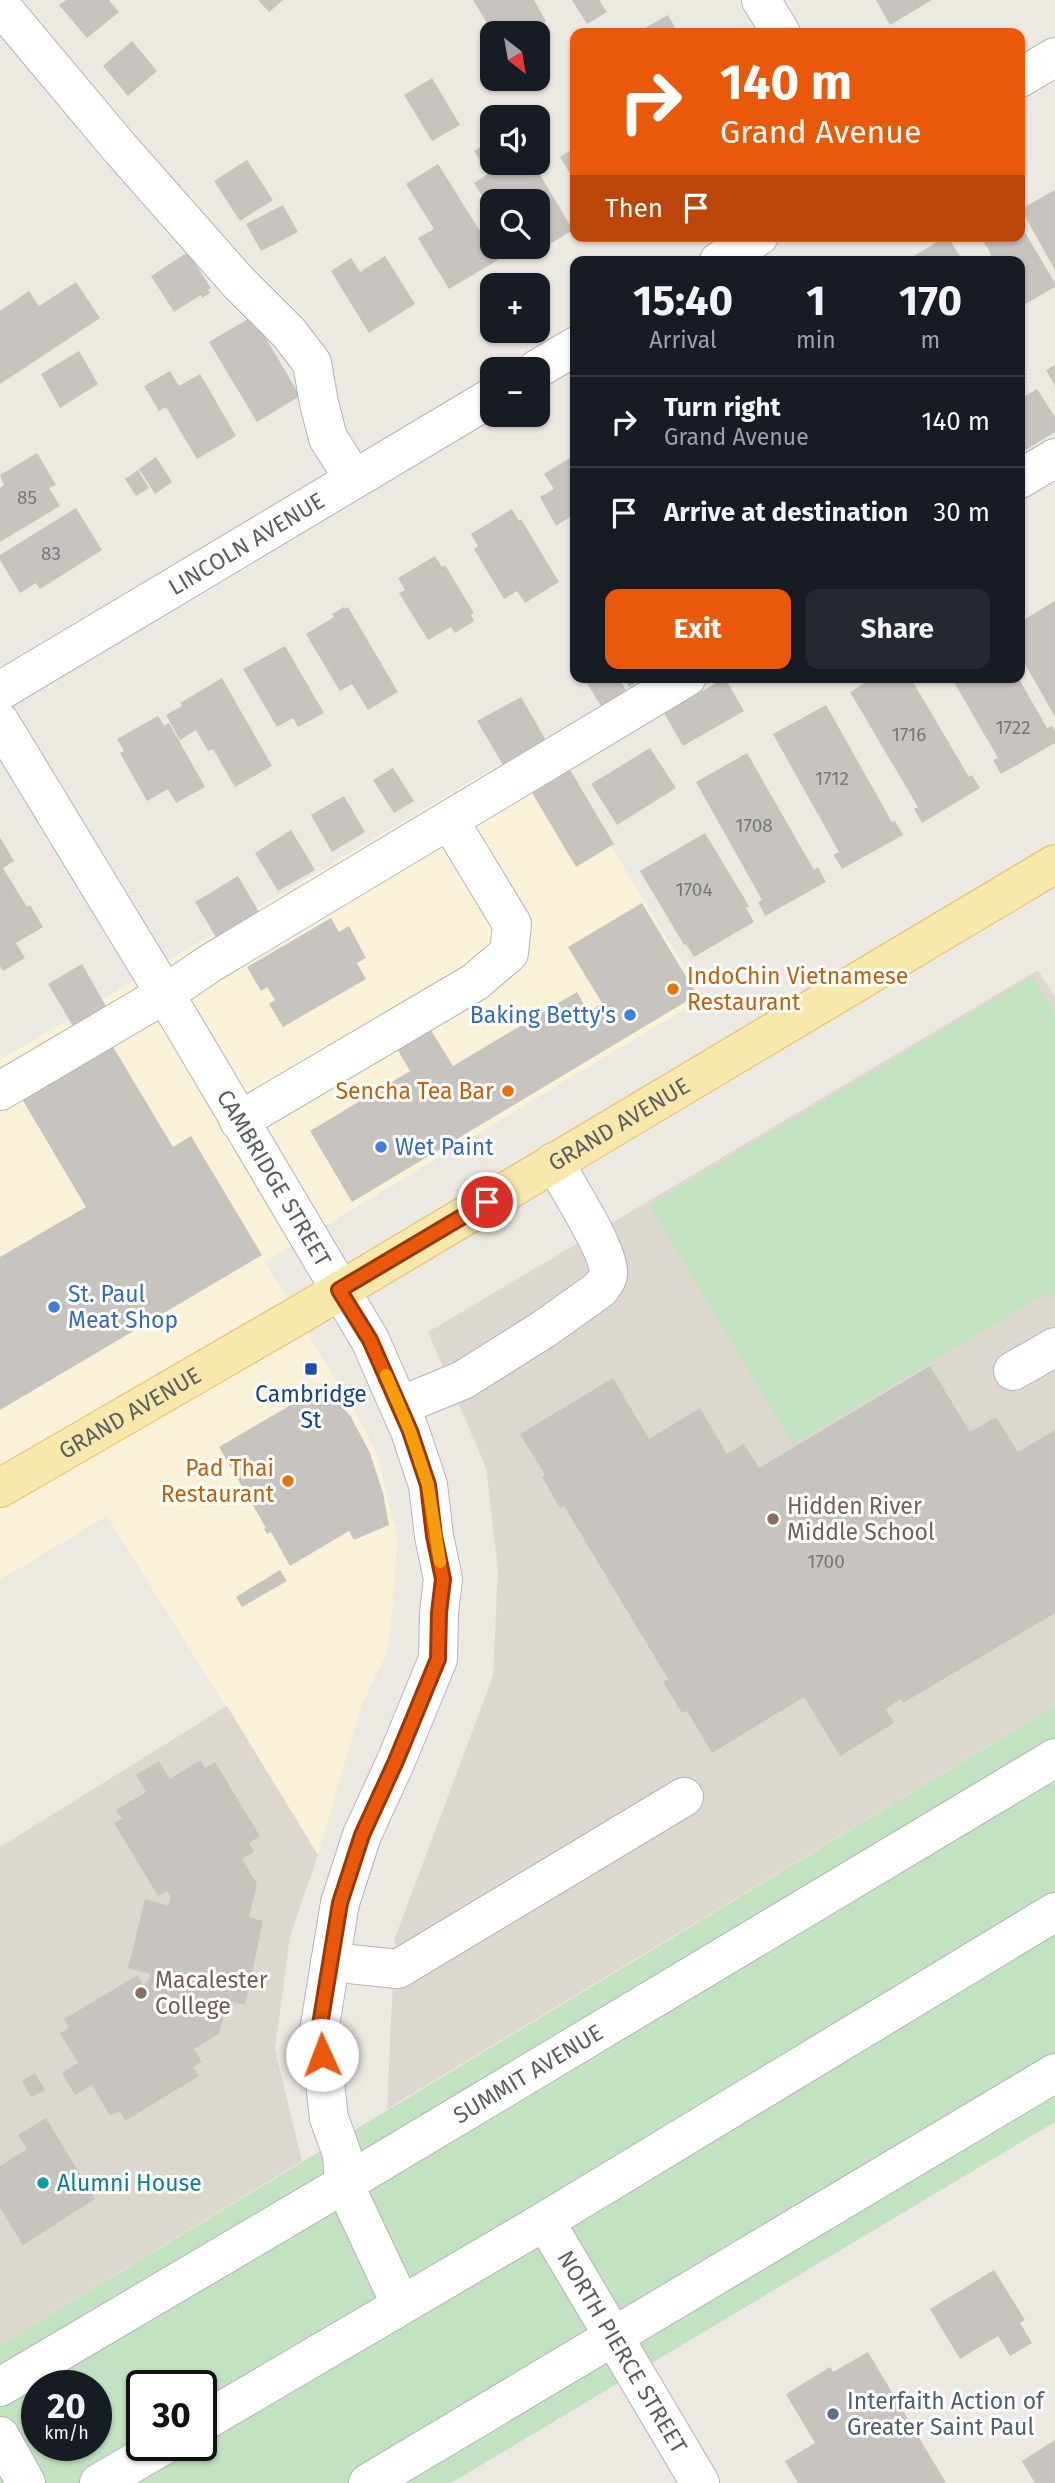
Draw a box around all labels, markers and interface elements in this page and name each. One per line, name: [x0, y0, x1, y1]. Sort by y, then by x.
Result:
north arrow: [480, 21, 550, 91]
map controls: [480, 21, 550, 427]
text: 140 m: [720, 53, 852, 112]
icon: right: [605, 56, 696, 147]
button: sound: [480, 105, 550, 175]
text: Grand Avenue: [720, 113, 921, 151]
button: search: [480, 189, 550, 259]
icon: arrive: [677, 189, 715, 227]
text: Then: [605, 193, 663, 224]
button: +: [480, 273, 550, 343]
text: 15:40: [633, 276, 733, 326]
text: 1: [806, 276, 826, 326]
text: 170: [899, 276, 962, 326]
text: Arrival: [649, 326, 717, 354]
text: min: [796, 326, 836, 354]
text: m: [921, 326, 940, 354]
button: −: [480, 357, 550, 427]
text: Turn right: [664, 392, 781, 423]
icon: right: [605, 403, 643, 441]
text: 140 m: [921, 406, 990, 437]
text: Grand Avenue: [664, 423, 809, 451]
house number: 85: [17, 486, 37, 509]
street label: LINCOLN AVENUE: [163, 486, 329, 601]
icon: arrive: [605, 494, 643, 532]
text: Arrive at destination: [664, 497, 908, 528]
text: 30 m: [933, 497, 990, 528]
house number: 83: [41, 542, 61, 565]
button: Exit: [605, 589, 791, 669]
button: Share: [805, 589, 990, 669]
house number: 1722: [995, 716, 1031, 739]
house number: 1716: [892, 723, 926, 746]
house number: 1712: [815, 767, 849, 790]
house number: 1708: [735, 814, 773, 837]
house number: 1704: [675, 878, 713, 901]
place label: IndoChin Vietnamese Restaurant: [687, 962, 908, 1016]
marker: IndoChin Vietnamese Restaurant: [665, 981, 681, 997]
place label: Baking Betty's: [470, 1001, 616, 1029]
marker: Baking Betty's: [622, 1007, 638, 1023]
street label: GRAND AVENUE: [543, 1071, 695, 1177]
place label: Sencha Tea Bar: [335, 1077, 494, 1105]
marker: Sencha Tea Bar: [500, 1083, 516, 1099]
street label: CAMBRIDGE STREET: [211, 1084, 337, 1272]
place label: Wet Paint: [395, 1133, 494, 1161]
marker: Wet Paint: [373, 1139, 389, 1155]
pin: [457, 1172, 517, 1232]
icon: arrive: [468, 1183, 506, 1221]
place label: St. Paul Meat Shop: [68, 1280, 178, 1334]
marker: St. Paul Meat Shop: [46, 1299, 62, 1315]
street label: GRAND AVENUE: [54, 1361, 206, 1465]
marker: Cambridge St: [303, 1361, 319, 1377]
place label: Cambridge St: [255, 1380, 367, 1434]
place label: Pad Thai Restaurant: [161, 1454, 275, 1508]
marker: Pad Thai Restaurant: [280, 1473, 296, 1489]
place label: Hidden River Middle School: [787, 1492, 935, 1546]
marker: Hidden River Middle School: [765, 1511, 781, 1527]
house number: 1700: [807, 1550, 845, 1573]
place label: Macalester College: [155, 1966, 268, 2020]
marker: Macalester College: [133, 1985, 149, 2001]
position arrow: [285, 2018, 359, 2092]
street label: SUMMIT AVENUE: [448, 2018, 608, 2129]
place label: Alumni House: [57, 2169, 202, 2197]
marker: Alumni House: [35, 2175, 51, 2191]
street label: NORTH PIERCE STREET: [552, 2245, 693, 2458]
speed limit sign: 30: [126, 2370, 217, 2461]
text: 20: [47, 2385, 86, 2427]
place label: Interfaith Action of Greater Saint Paul: [847, 2387, 1046, 2441]
marker: Interfaith Action of Greater Saint Paul: [825, 2406, 841, 2422]
text: km/h: [44, 2422, 89, 2444]

